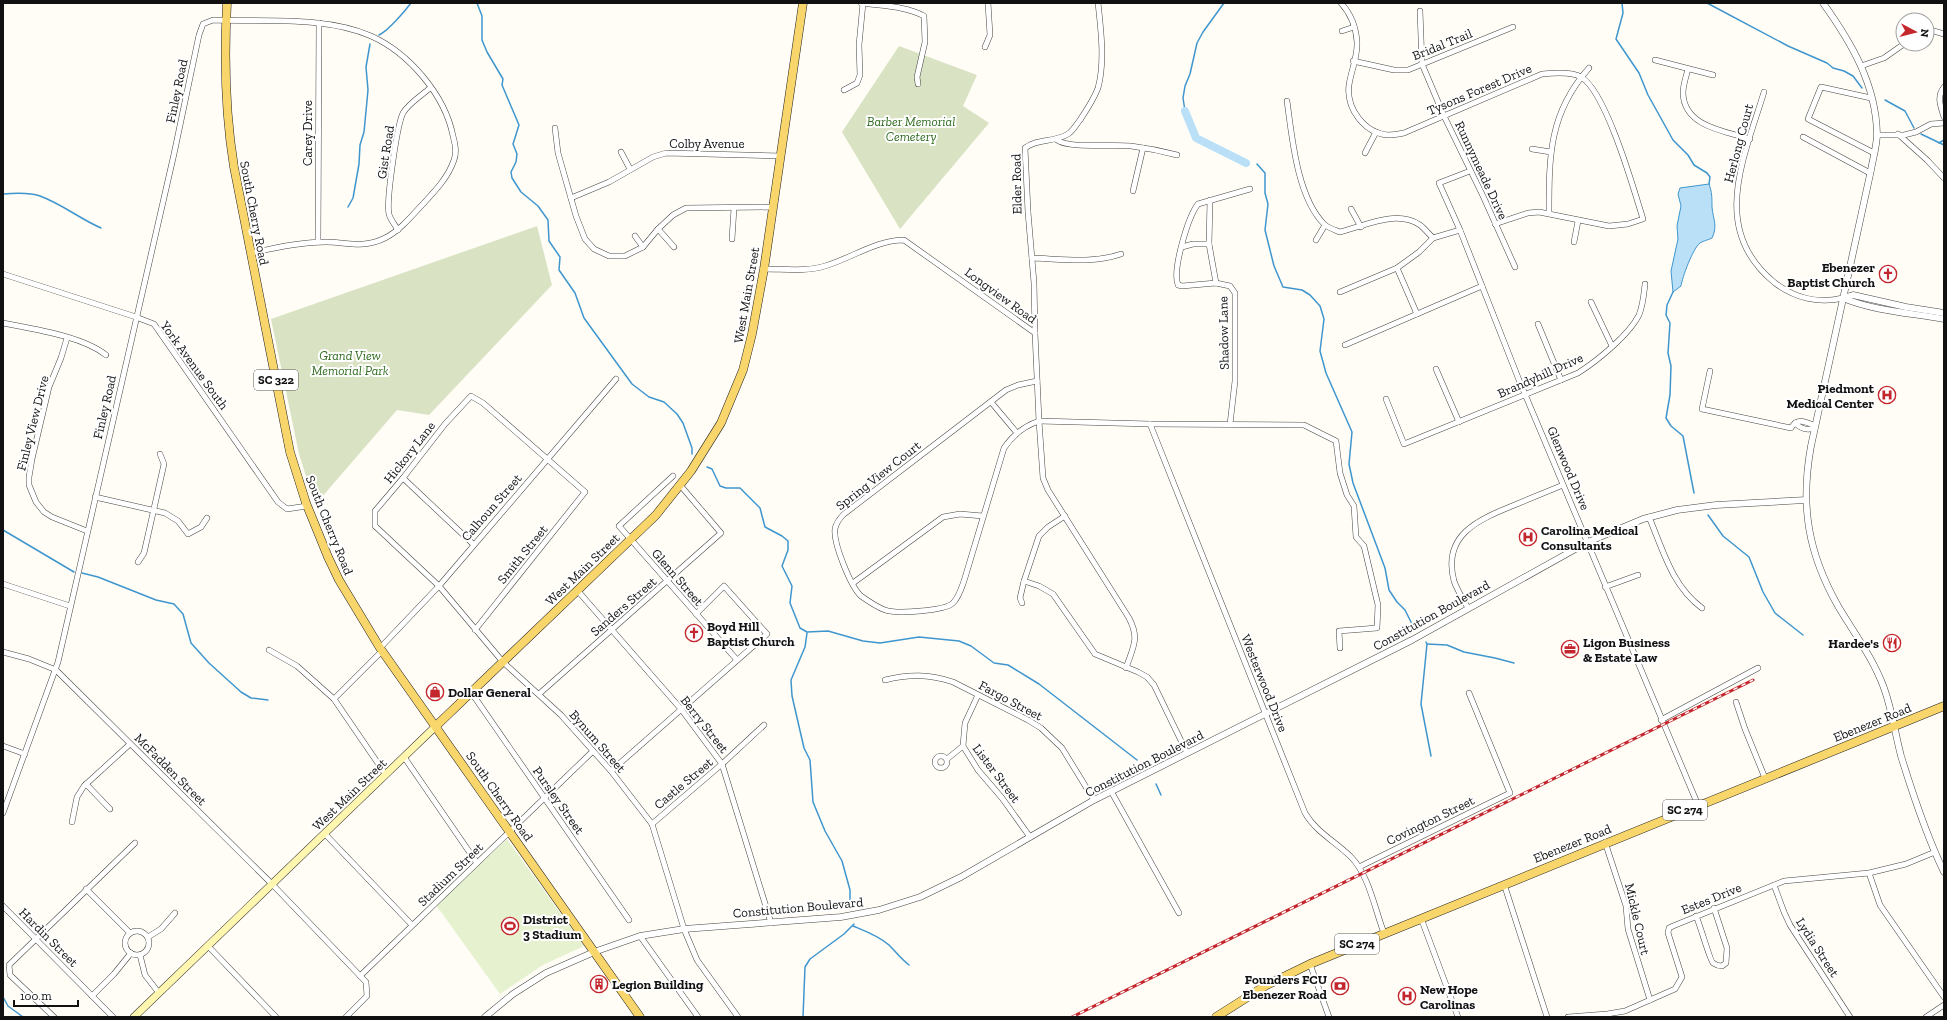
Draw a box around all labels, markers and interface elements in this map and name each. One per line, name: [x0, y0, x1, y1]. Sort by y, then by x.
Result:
north arrow: [1895, 12, 1935, 52]
street label: Bridal Trail: [1410, 25, 1475, 63]
text: N: [1917, 28, 1931, 39]
street label: Finley Road: [162, 58, 191, 124]
street label: Tysons Forest Drive: [1425, 61, 1534, 118]
street label: Carey Drive: [300, 100, 315, 166]
street label: Herlong Court: [1721, 102, 1756, 184]
park label: Barber Memorial Cemetery: [867, 114, 955, 144]
street label: Runnymeade Drive: [1452, 119, 1511, 222]
street label: Gist Road: [374, 124, 397, 180]
street label: Colby Avenue: [669, 136, 745, 151]
street label: Elder Road: [1008, 154, 1025, 214]
street label: South Cherry Road: [237, 160, 272, 266]
street label: West Main Street: [731, 246, 762, 344]
place label: Ebenezer Baptist Church: [1787, 260, 1875, 290]
street label: Longview Road: [962, 264, 1040, 326]
church icon: Ebenezer Baptist Church: [1878, 264, 1898, 284]
street label: Shadow Lane: [1215, 296, 1232, 370]
street label: York Avenue South: [157, 317, 232, 413]
park label: Grand View Memorial Park: [311, 348, 389, 378]
street label: Brandyhill Drive: [1495, 350, 1585, 401]
road number: SC 322: [254, 370, 298, 390]
street label: Finley View Drive: [13, 374, 52, 472]
street label: Finley Road: [90, 374, 119, 440]
place label: Piedmont Medical Center: [1787, 381, 1875, 411]
hospital icon: Piedmont Medical Center: [1877, 385, 1897, 405]
street label: Hickory Lane: [381, 418, 438, 486]
street label: Glenwood Drive: [1544, 424, 1593, 512]
street label: Spring View Court: [833, 438, 924, 513]
street label: Calhoun Street: [458, 471, 525, 544]
street label: South Cherry Road: [303, 473, 356, 577]
street label: Smith Street: [494, 522, 551, 587]
place label: Carolina Medical Consultants: [1541, 523, 1639, 553]
hospital icon: Carolina Medical Consultants: [1518, 527, 1538, 547]
street label: West Main Street: [542, 530, 623, 608]
street label: Glenn Street: [649, 546, 707, 609]
street label: Sanders Street: [587, 574, 659, 639]
street label: Constitution Boulevard: [1370, 577, 1492, 654]
place label: Boyd Hill Baptist Church: [707, 619, 795, 649]
church icon: Boyd Hill Baptist Church: [684, 623, 704, 643]
street label: Westerwood Drive: [1238, 632, 1291, 734]
restaurant icon: Hardee's: [1882, 633, 1902, 653]
place label: Ligon Business & Estate Law: [1583, 635, 1670, 665]
place label: Hardee's: [1828, 636, 1879, 651]
office icon: Ligon Business & Estate Law: [1560, 639, 1580, 659]
street label: Fargo Street: [976, 677, 1045, 724]
shop icon: Dollar General: [425, 682, 445, 702]
place label: Dollar General: [448, 685, 531, 700]
street label: Berry Street: [678, 693, 732, 756]
street label: Ebenezer Road: [1831, 700, 1913, 745]
street label: Bynum Street: [567, 707, 629, 776]
street label: Constitution Boulevard: [1082, 727, 1206, 800]
street label: McFadden Street: [132, 730, 210, 809]
street label: Lister Street: [970, 741, 1024, 806]
street label: South Cherry Road: [463, 749, 536, 844]
street label: Castle Street: [651, 754, 716, 812]
street label: West Main Street: [309, 755, 390, 833]
street label: Pursley Street: [530, 764, 587, 837]
street label: Covington Street: [1384, 793, 1477, 848]
road number: SC 274: [1663, 800, 1707, 820]
street label: Ebenezer Road: [1531, 821, 1613, 866]
street label: Stadium Street: [415, 839, 486, 909]
street label: Estes Drive: [1679, 880, 1743, 917]
street label: Mickle Court: [1622, 882, 1653, 957]
street label: Constitution Boulevard: [732, 894, 864, 921]
street label: Hardin Street: [16, 905, 81, 970]
place label: District 3 Stadium: [523, 912, 582, 942]
street label: Lydia Street: [1793, 915, 1842, 980]
sports icon: District 3 Stadium: [500, 916, 520, 936]
road number: SC 274: [1335, 934, 1379, 954]
place label: Founders FCU Ebenezer Road: [1242, 972, 1328, 1002]
building icon: Legion Building: [589, 974, 609, 994]
bank icon: Founders FCU Ebenezer Road: [1330, 976, 1350, 996]
place label: Legion Building: [612, 977, 704, 992]
scale bar: [14, 982, 78, 1008]
place label: New Hope Carolinas: [1420, 982, 1479, 1012]
hospital icon: New Hope Carolinas: [1397, 986, 1417, 1006]
text: 100 m: [20, 989, 52, 1003]

